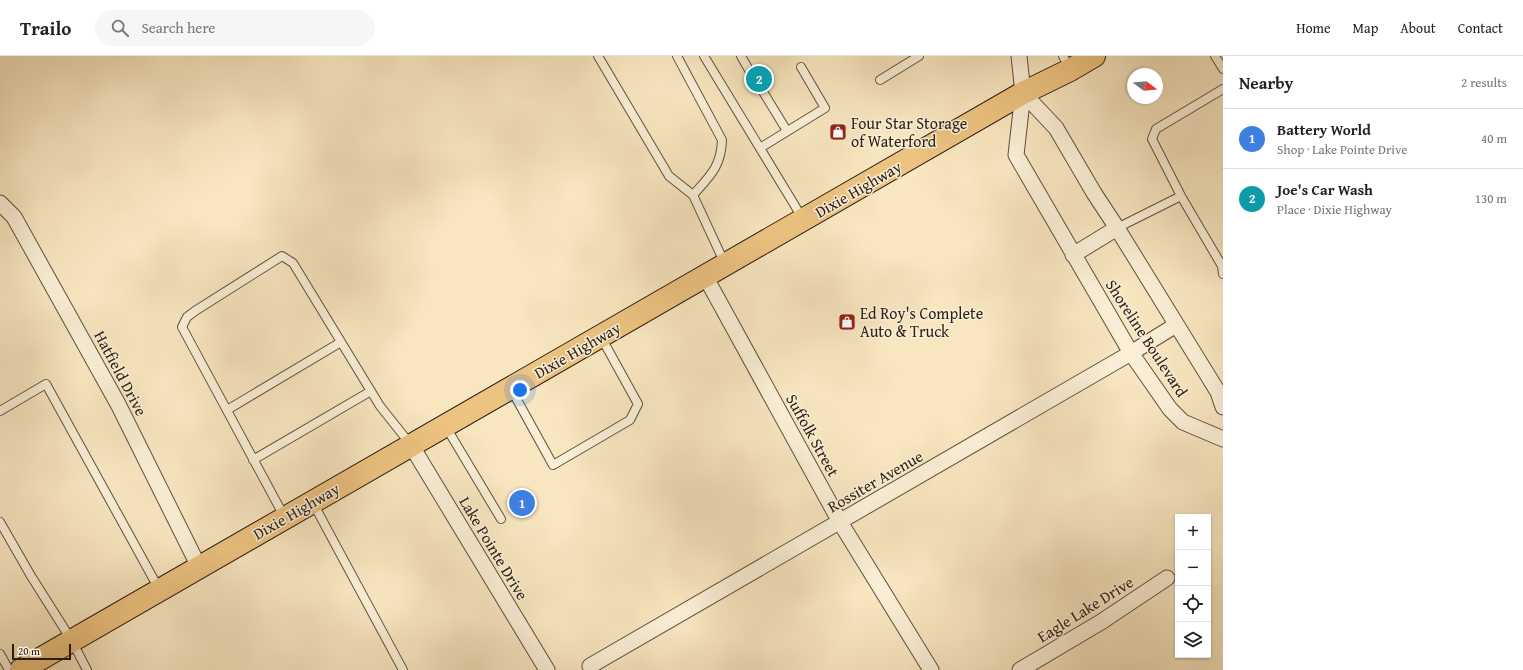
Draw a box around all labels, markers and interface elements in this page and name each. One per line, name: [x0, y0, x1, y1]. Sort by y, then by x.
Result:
search box: [95, 10, 375, 46]
text: Trailo: [20, 14, 71, 42]
icon: search: [109, 17, 131, 39]
text: Search here: [141, 17, 215, 38]
text: Home: [1296, 18, 1331, 38]
text: Map: [1353, 18, 1378, 38]
text: About: [1400, 18, 1436, 38]
text: Contact: [1458, 18, 1503, 38]
pin: 2: [746, 64, 772, 94]
north arrow: [1127, 68, 1163, 104]
text: Nearby: [1239, 70, 1293, 95]
text: 2 results: [1461, 73, 1507, 92]
place label: Four Star Storage of Waterford: [851, 111, 967, 153]
text: Battery World: [1277, 119, 1371, 140]
shop icon: Four Star Storage of Waterford: [828, 122, 848, 142]
text: 1: [1249, 129, 1255, 148]
text: 40 m: [1481, 129, 1507, 148]
text: Shop · Lake Pointe Drive: [1277, 140, 1407, 159]
street label: Dixie Highway: [810, 154, 906, 224]
text: Joe's Car Wash: [1277, 179, 1373, 200]
text: 2: [1249, 189, 1255, 208]
text: 130 m: [1475, 189, 1507, 208]
text: Place · Dixie Highway: [1277, 200, 1392, 219]
street label: Shoreline Boulevard: [1100, 274, 1194, 402]
place label: Ed Roy's Complete Auto & Truck: [860, 301, 983, 343]
shop icon: Ed Roy's Complete Auto & Truck: [837, 312, 857, 332]
street label: Dixie Highway: [529, 315, 625, 385]
street label: Hatfield Drive: [88, 326, 154, 420]
your location: [510, 380, 530, 400]
street label: Suffolk Street: [780, 389, 846, 481]
street label: Rossiter Avenue: [823, 444, 927, 518]
street label: Dixie Highway: [248, 476, 344, 546]
pin: 1: [509, 488, 535, 518]
street label: Lake Pointe Drive: [454, 492, 534, 604]
map controls: [1175, 514, 1211, 658]
button: +: [1175, 514, 1211, 550]
button: −: [1175, 550, 1211, 586]
street label: Eagle Lake Drive: [1032, 570, 1138, 648]
button: locate: [1175, 586, 1211, 622]
button: layers: [1175, 622, 1211, 658]
scale bar: [12, 642, 71, 661]
text: 20 m: [18, 643, 40, 659]

